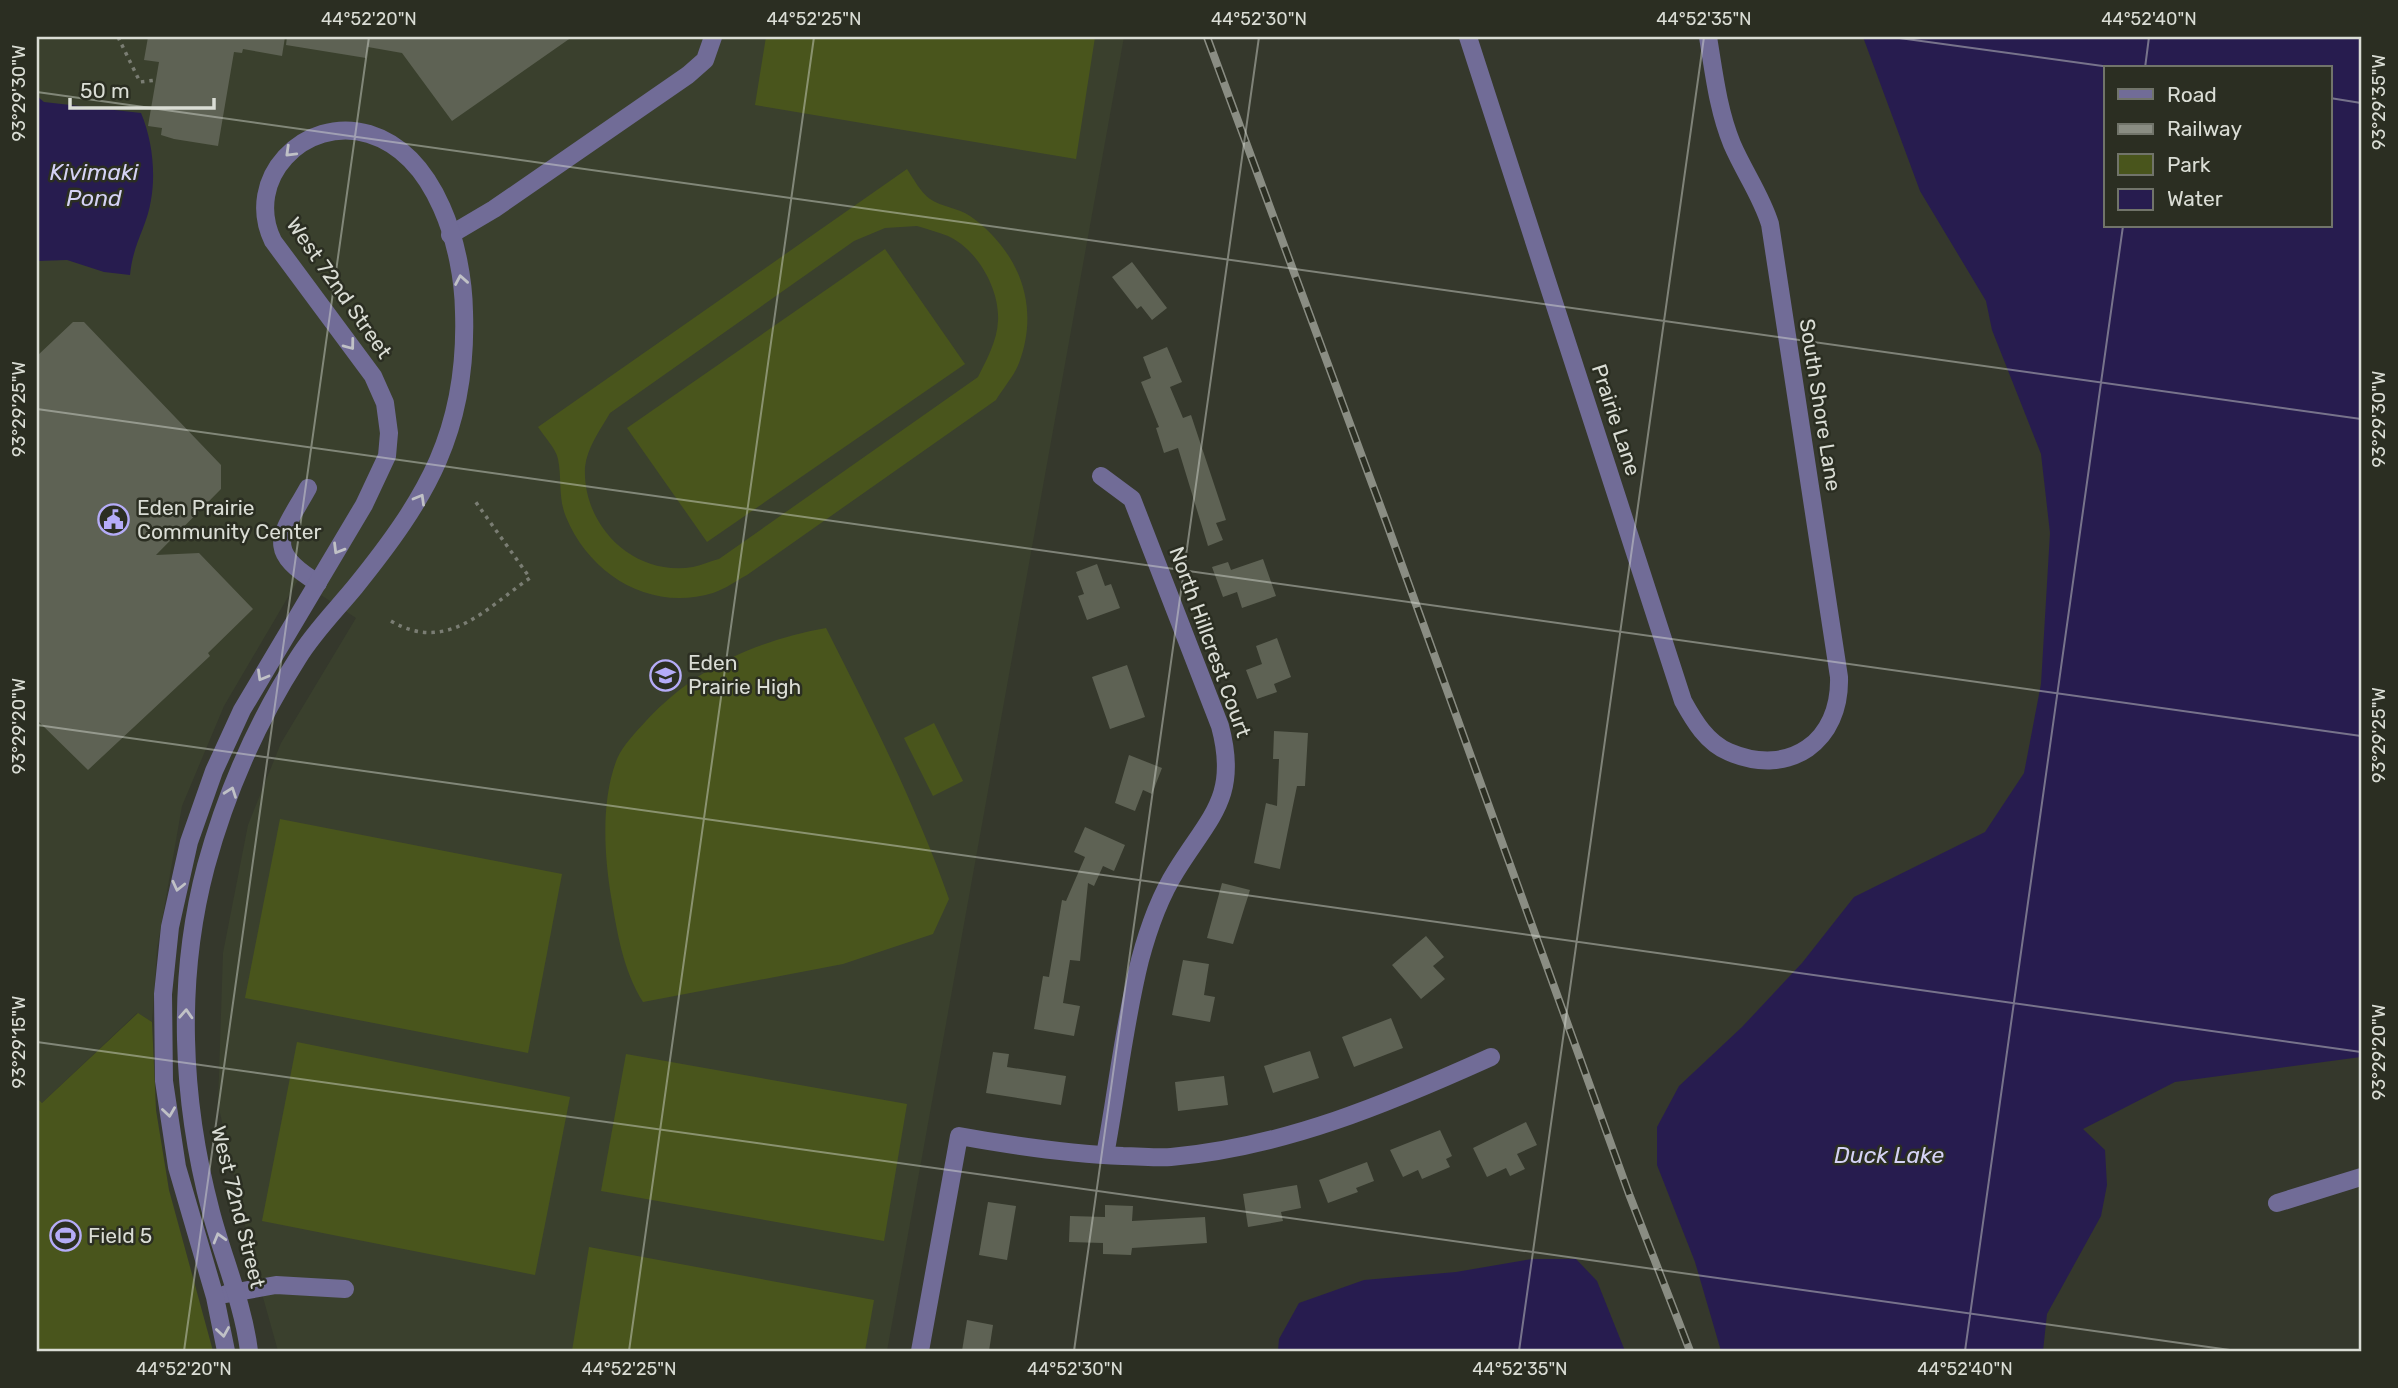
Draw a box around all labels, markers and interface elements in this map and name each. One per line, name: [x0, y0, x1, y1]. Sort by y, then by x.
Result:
text: 44°52'20"N: [321, 8, 417, 30]
text: 44°52'25"N: [766, 8, 862, 30]
text: 44°52'30"N: [1211, 8, 1307, 30]
text: 44°52'35"N: [1656, 8, 1752, 30]
text: 44°52'40"N: [2101, 8, 2197, 30]
text: 93°29'30"W: [8, 45, 30, 141]
text: 93°29'35"W: [2368, 54, 2390, 150]
scale bar: [70, 66, 214, 110]
legend: [2104, 66, 2332, 228]
text: 50 m: [80, 78, 130, 103]
text: Road: [2167, 82, 2217, 107]
text: Railway: [2167, 116, 2242, 141]
one-way arrow: [285, 144, 298, 157]
text: Park: [2167, 152, 2211, 177]
water label: Kivimaki Pond: [50, 158, 140, 212]
text: Water: [2167, 186, 2223, 211]
street label: West 72nd Street: [281, 212, 397, 363]
one-way arrow: [454, 274, 469, 286]
street label: South Shore Lane: [1795, 317, 1846, 493]
one-way arrow: [341, 337, 354, 350]
text: 93°29'25"W: [8, 361, 30, 457]
street label: Prairie Lane: [1587, 361, 1646, 479]
text: 93°29'30"W: [2368, 371, 2390, 467]
one-way arrow: [412, 494, 425, 506]
place label: Eden Prairie Community Center: [137, 495, 322, 544]
public building icon: Eden Prairie Community Center: [97, 503, 131, 537]
one-way arrow: [333, 542, 346, 555]
street label: North Hillcrest Court: [1164, 543, 1257, 741]
place label: Eden Prairie High: [688, 650, 801, 699]
school or university icon: Eden Prairie High: [648, 658, 682, 692]
one-way arrow: [258, 668, 271, 681]
text: 93°29'20"W: [8, 678, 30, 774]
text: 93°29'25"W: [2368, 687, 2390, 783]
one-way arrow: [223, 787, 237, 799]
one-way arrow: [172, 880, 187, 892]
text: 93°29'15"W: [8, 996, 30, 1088]
text: 93°29'20"W: [2368, 1004, 2390, 1100]
one-way arrow: [179, 1008, 194, 1019]
one-way arrow: [161, 1106, 176, 1118]
street label: West 72nd Street: [206, 1123, 271, 1291]
water label: Duck Lake: [1834, 1141, 1944, 1169]
sports icon: Field 5: [48, 1219, 82, 1253]
place label: Field 5: [88, 1223, 152, 1248]
one-way arrow: [212, 1232, 227, 1244]
one-way arrow: [215, 1326, 230, 1338]
text: 44°52'20"N: [136, 1358, 232, 1380]
text: 44°52'25"N: [581, 1358, 677, 1380]
text: 44°52'30"N: [1027, 1358, 1123, 1380]
text: 44°52'35"N: [1472, 1358, 1568, 1380]
text: 44°52'40"N: [1917, 1358, 2013, 1380]

